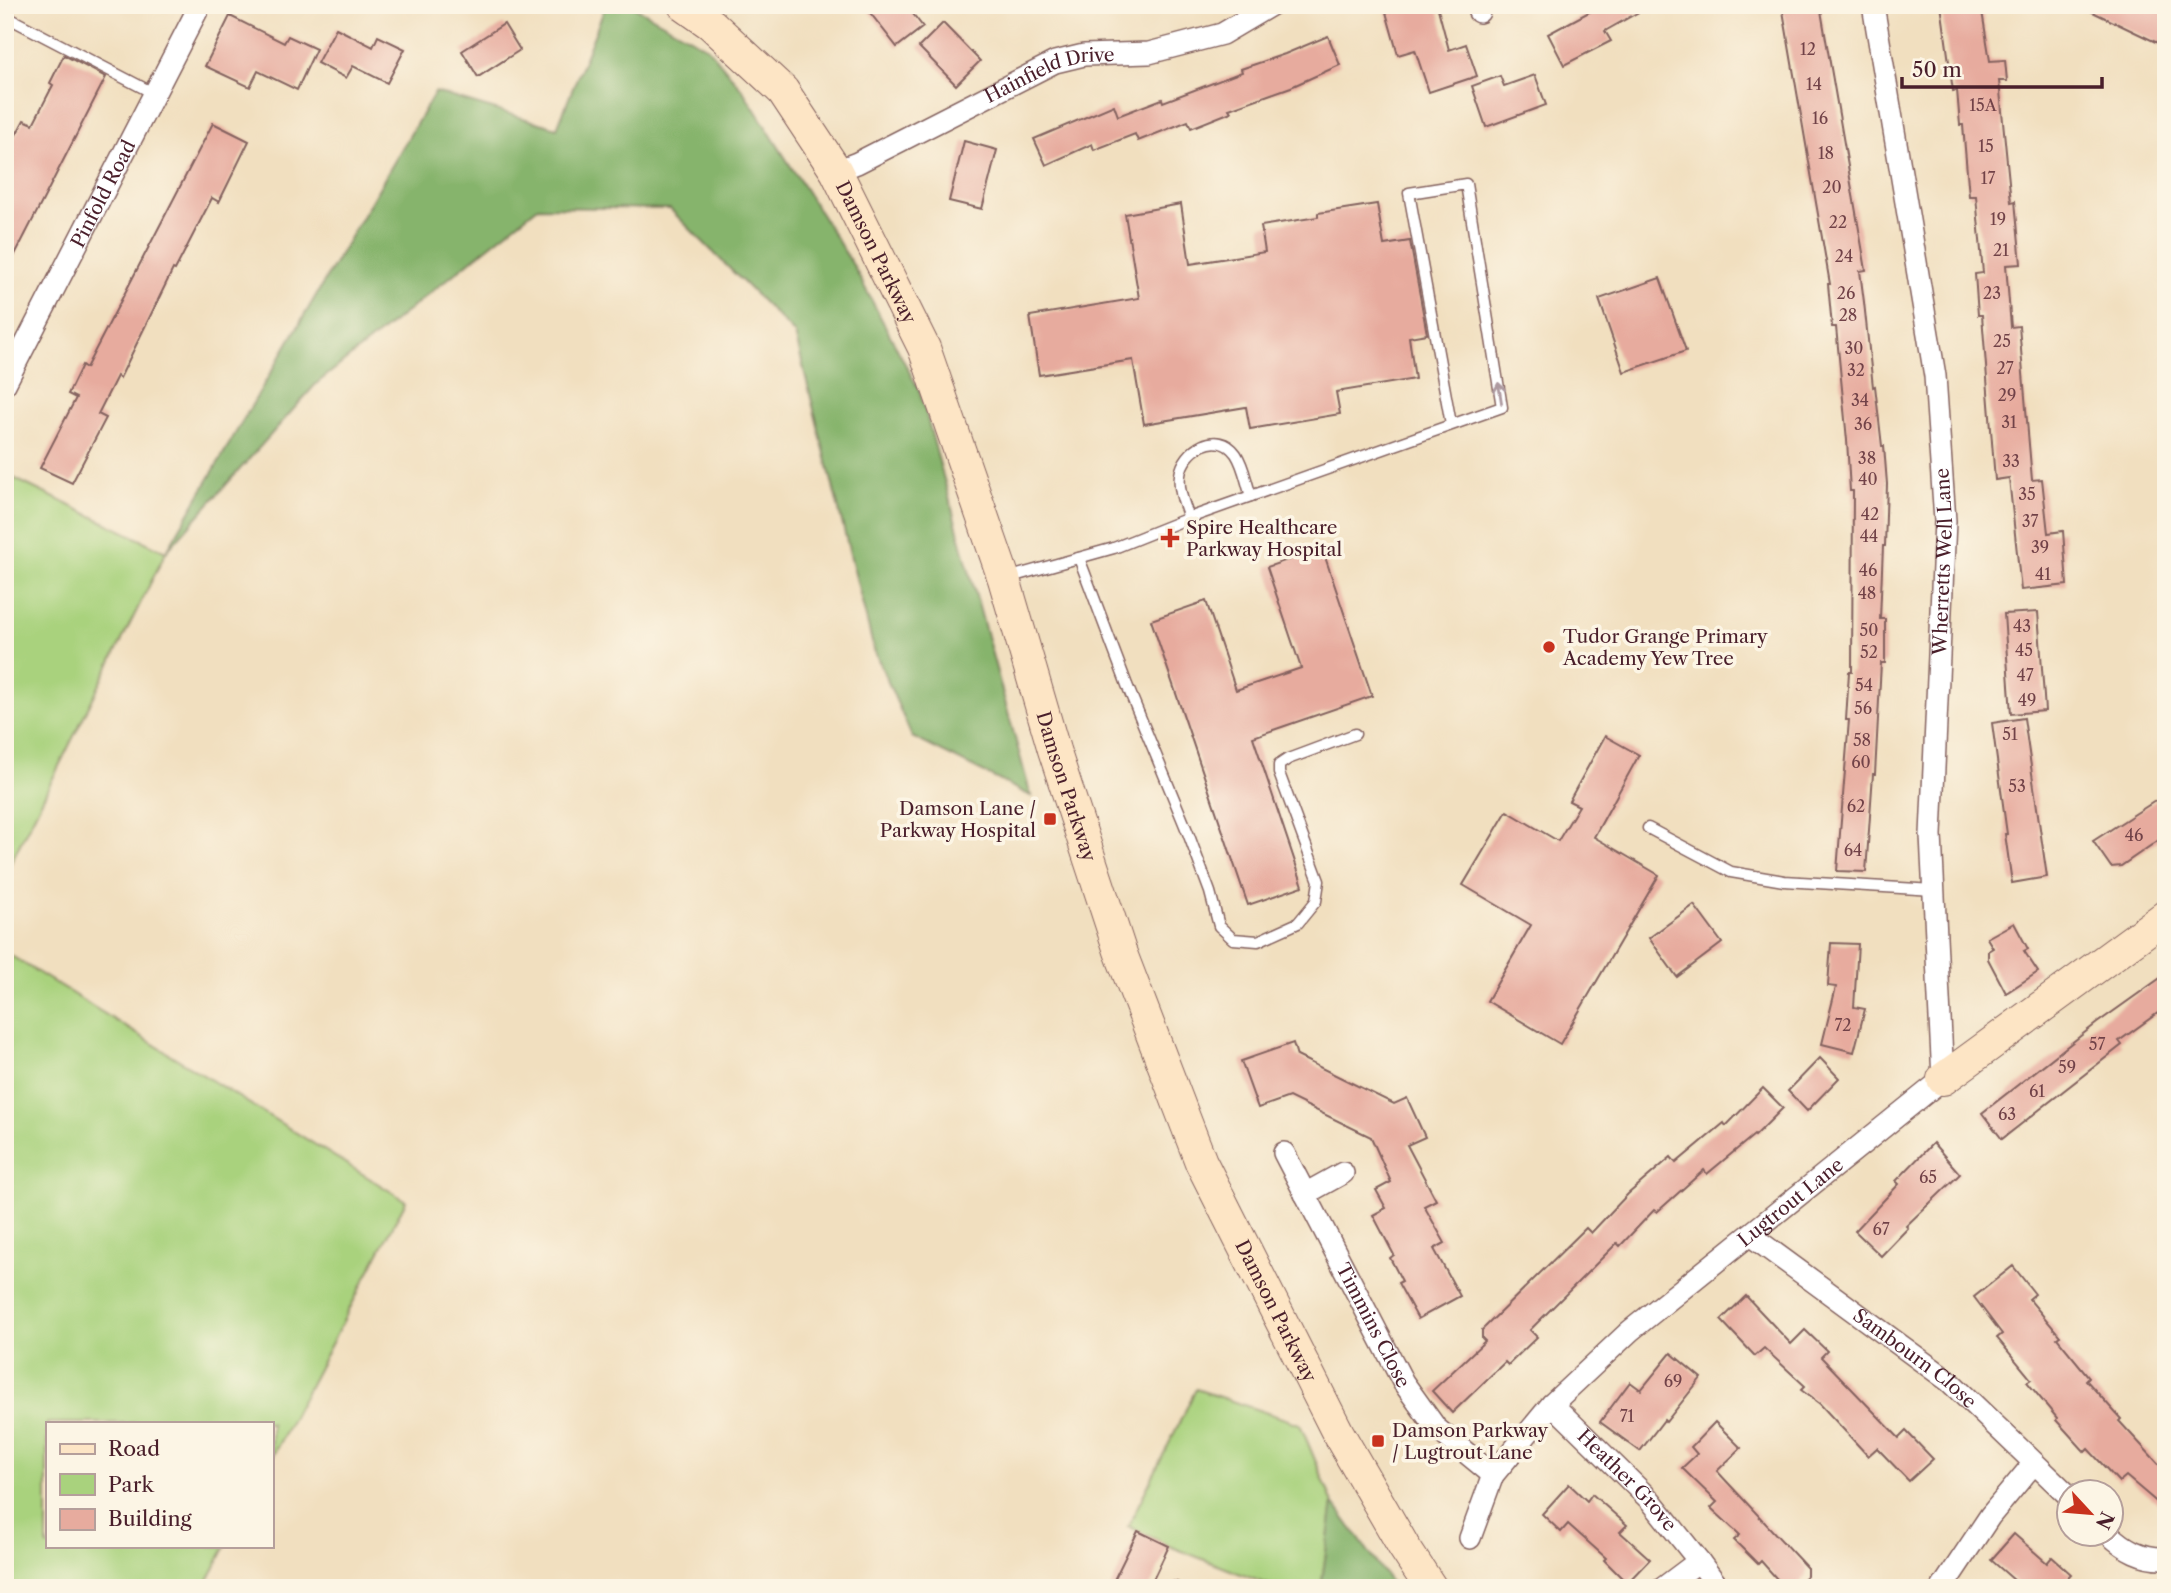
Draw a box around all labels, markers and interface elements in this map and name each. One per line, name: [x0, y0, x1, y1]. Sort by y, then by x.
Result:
house number: 12: [1800, 39, 1816, 59]
street label: Hainfield Drive: [981, 43, 1115, 108]
scale bar: [1902, 46, 2101, 90]
text: 50 m: [1912, 57, 1962, 82]
house number: 14: [1806, 74, 1822, 94]
house number: 15A: [1969, 95, 1998, 115]
house number: 16: [1812, 108, 1828, 128]
street label: Pinfold Road: [66, 136, 141, 252]
house number: 15: [1978, 136, 1994, 156]
house number: 18: [1818, 143, 1834, 163]
house number: 17: [1981, 168, 1995, 188]
street label: Damson Parkway: [831, 177, 921, 328]
house number: 20: [1822, 177, 1842, 197]
house number: 19: [1990, 209, 2006, 229]
house number: 22: [1829, 212, 1847, 232]
house number: 21: [1993, 240, 2009, 260]
house number: 24: [1835, 246, 1853, 266]
house number: 26: [1837, 283, 1855, 303]
house number: 23: [1983, 283, 2001, 303]
house number: 28: [1839, 305, 1857, 325]
house number: 25: [1993, 331, 2011, 351]
house number: 30: [1845, 338, 1863, 358]
house number: 27: [1996, 358, 2014, 378]
house number: 32: [1847, 360, 1865, 380]
one-way arrow: [1493, 382, 1506, 405]
house number: 29: [1998, 385, 2016, 405]
house number: 34: [1851, 390, 1869, 410]
house number: 31: [2001, 412, 2017, 432]
house number: 36: [1854, 414, 1872, 434]
house number: 38: [1858, 448, 1876, 468]
house number: 33: [2002, 451, 2020, 471]
street label: Wherretts Well Lane: [1928, 467, 1957, 657]
house number: 40: [1858, 469, 1878, 489]
house number: 35: [2018, 484, 2036, 504]
house number: 42: [1861, 504, 1879, 524]
house number: 37: [2022, 511, 2038, 531]
place label: Spire Healthcare Parkway Hospital: [1186, 516, 1343, 561]
house number: 44: [1860, 526, 1878, 546]
marker: Spire Healthcare Parkway Hospital: [1160, 528, 1180, 548]
house number: 39: [2031, 537, 2049, 557]
house number: 46: [1859, 560, 1877, 580]
house number: 41: [2035, 564, 2051, 584]
house number: 48: [1858, 583, 1876, 603]
house number: 43: [2013, 616, 2031, 636]
house number: 50: [1860, 620, 1878, 640]
place label: Tudor Grange Primary Academy Yew Tree: [1562, 625, 1768, 670]
marker: Tudor Grange Primary Academy Yew Tree: [1541, 639, 1557, 655]
house number: 45: [2015, 640, 2033, 660]
house number: 52: [1860, 642, 1878, 662]
house number: 47: [2016, 665, 2034, 685]
house number: 54: [1855, 675, 1873, 695]
house number: 49: [2018, 690, 2036, 710]
house number: 56: [1854, 698, 1872, 718]
street label: Damson Parkway: [1031, 709, 1101, 865]
house number: 51: [2002, 724, 2018, 744]
house number: 58: [1853, 730, 1871, 750]
house number: 60: [1851, 752, 1871, 772]
house number: 53: [2008, 776, 2026, 796]
house number: 62: [1847, 796, 1865, 816]
place label: Damson Lane / Parkway Hospital: [880, 797, 1036, 842]
marker: Damson Lane / Parkway Hospital: [1042, 811, 1058, 827]
house number: 46: [2125, 825, 2143, 845]
house number: 64: [1844, 840, 1862, 860]
house number: 72: [1834, 1015, 1852, 1035]
house number: 57: [2089, 1034, 2105, 1054]
house number: 59: [2058, 1057, 2076, 1077]
house number: 61: [2029, 1081, 2045, 1101]
house number: 63: [1998, 1104, 2016, 1124]
street label: Lugtrout Lane: [1733, 1153, 1848, 1252]
house number: 65: [1919, 1167, 1937, 1187]
house number: 67: [1872, 1219, 1890, 1239]
street label: Damson Parkway: [1230, 1236, 1322, 1386]
street label: Timmins Close: [1331, 1259, 1415, 1392]
street label: Sambourn Close: [1849, 1304, 1981, 1413]
house number: 69: [1664, 1371, 1682, 1391]
house number: 71: [1620, 1406, 1635, 1426]
place label: Damson Parkway / Lugtrout Lane: [1392, 1419, 1549, 1464]
legend: [46, 1422, 273, 1548]
street label: Heather Grove: [1572, 1424, 1681, 1536]
marker: Damson Parkway / Lugtrout Lane: [1370, 1433, 1386, 1449]
text: Road: [108, 1436, 160, 1461]
text: Park: [108, 1472, 154, 1497]
north arrow: [2056, 1478, 2126, 1548]
text: Building: [108, 1506, 193, 1531]
text: N: [2091, 1508, 2119, 1533]

